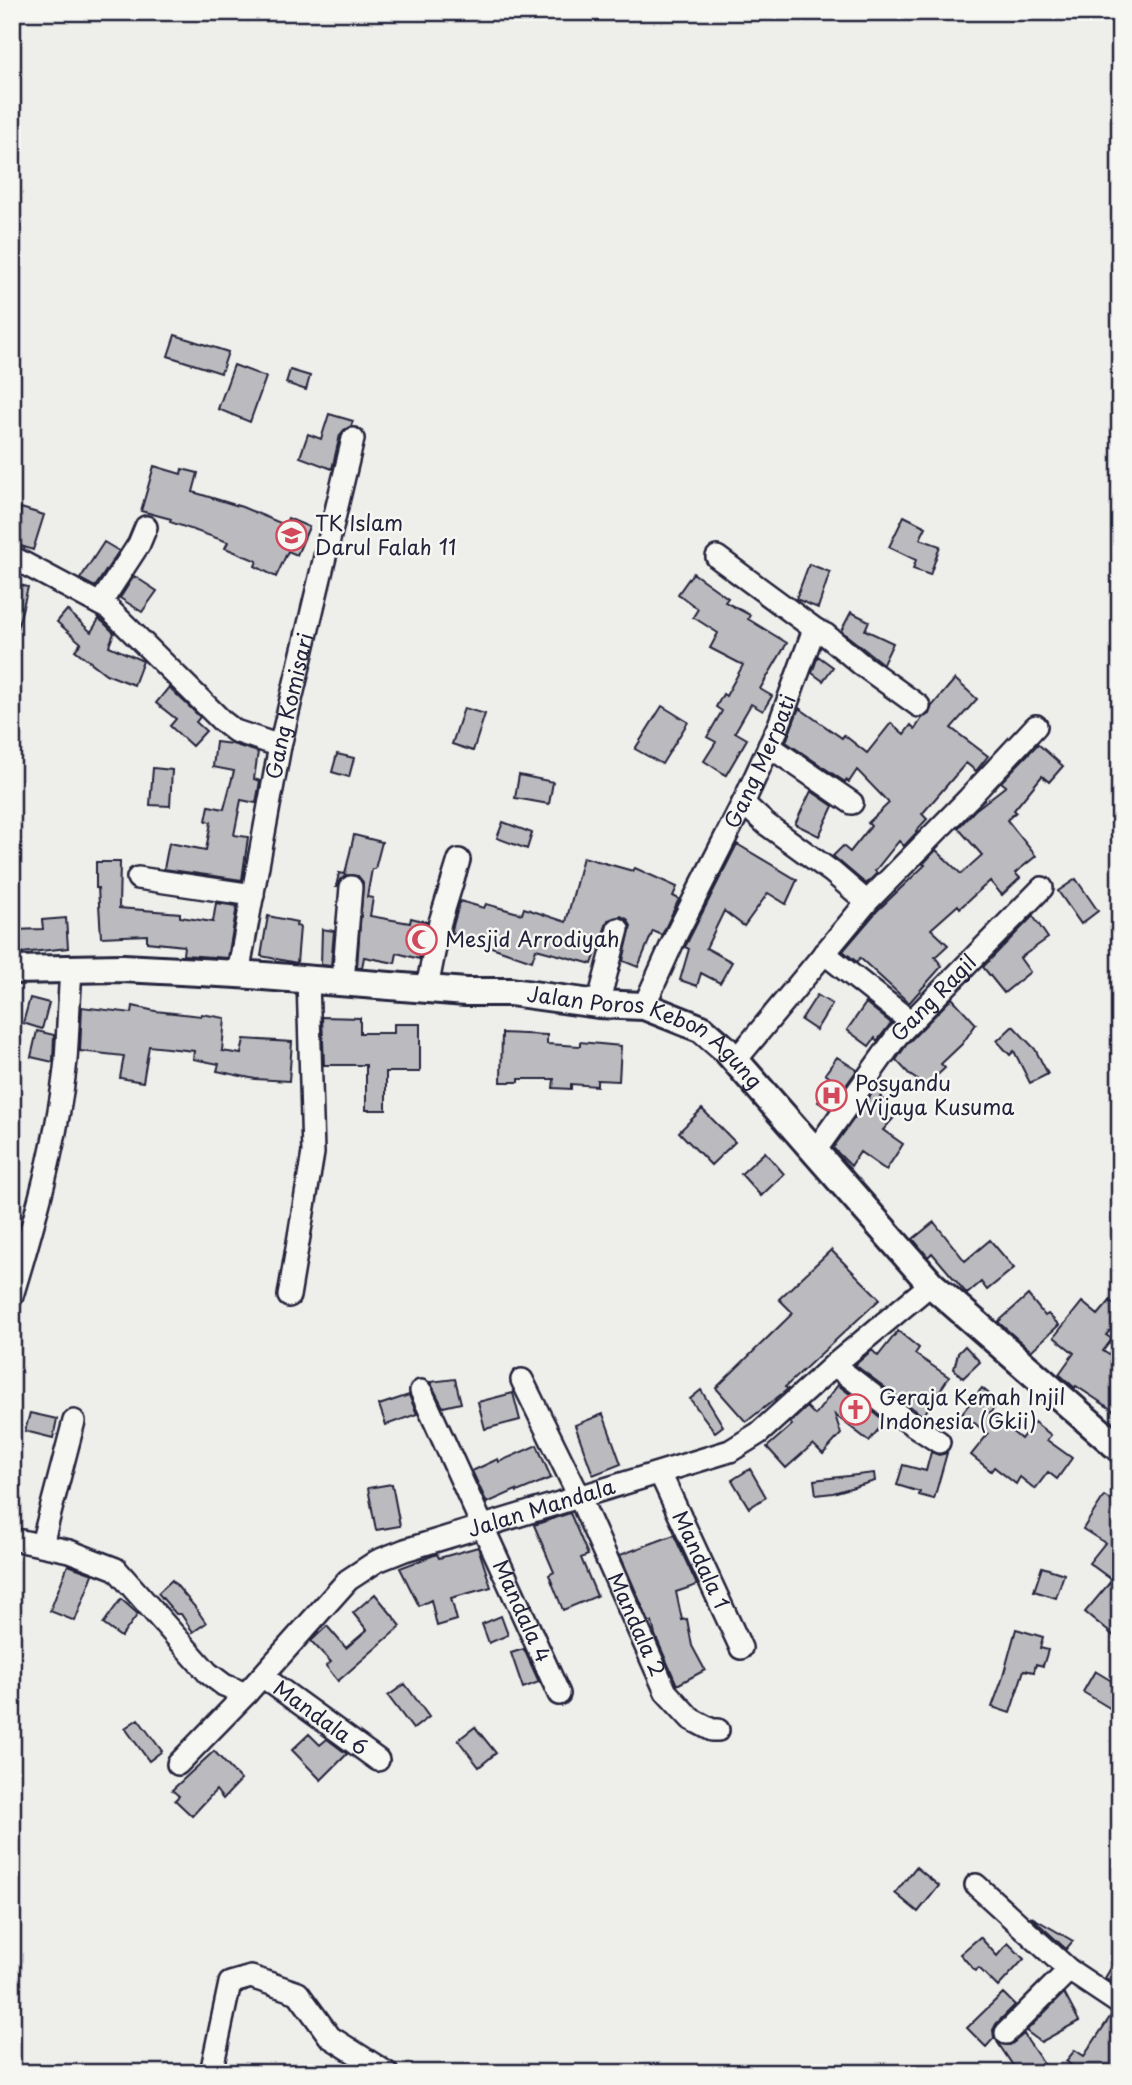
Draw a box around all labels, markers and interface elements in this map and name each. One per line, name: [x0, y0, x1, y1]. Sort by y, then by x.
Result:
place label: TK Islam Darul Falah 11: [315, 506, 456, 562]
school or university icon: TK Islam Darul Falah 11: [275, 519, 309, 553]
street label: Gang Komisari: [256, 629, 320, 781]
street label: Gang Merpati: [715, 690, 803, 833]
place label: Mesjid Arrodiyah: [445, 922, 620, 954]
mosque icon: Mesjid Arrodiyah: [405, 923, 439, 957]
street label: Gang Ragil: [882, 946, 983, 1048]
street label: Jalan Poros Kebon Agung: [525, 976, 771, 1095]
place label: Posyandu Wijaya Kusuma: [855, 1066, 1014, 1122]
hospital icon: Posyandu Wijaya Kusuma: [815, 1079, 849, 1113]
place label: Geraja Kemah Injil Indonesia (Gkii): [879, 1380, 1065, 1436]
church icon: Geraja Kemah Injil Indonesia (Gkii): [839, 1393, 873, 1427]
street label: Jalan Mandala: [463, 1469, 619, 1544]
street label: Mandala 1: [666, 1505, 739, 1614]
street label: Mandala 4: [486, 1554, 560, 1667]
street label: Mandala 2: [601, 1567, 675, 1681]
street label: Mandala 6: [267, 1671, 376, 1762]

